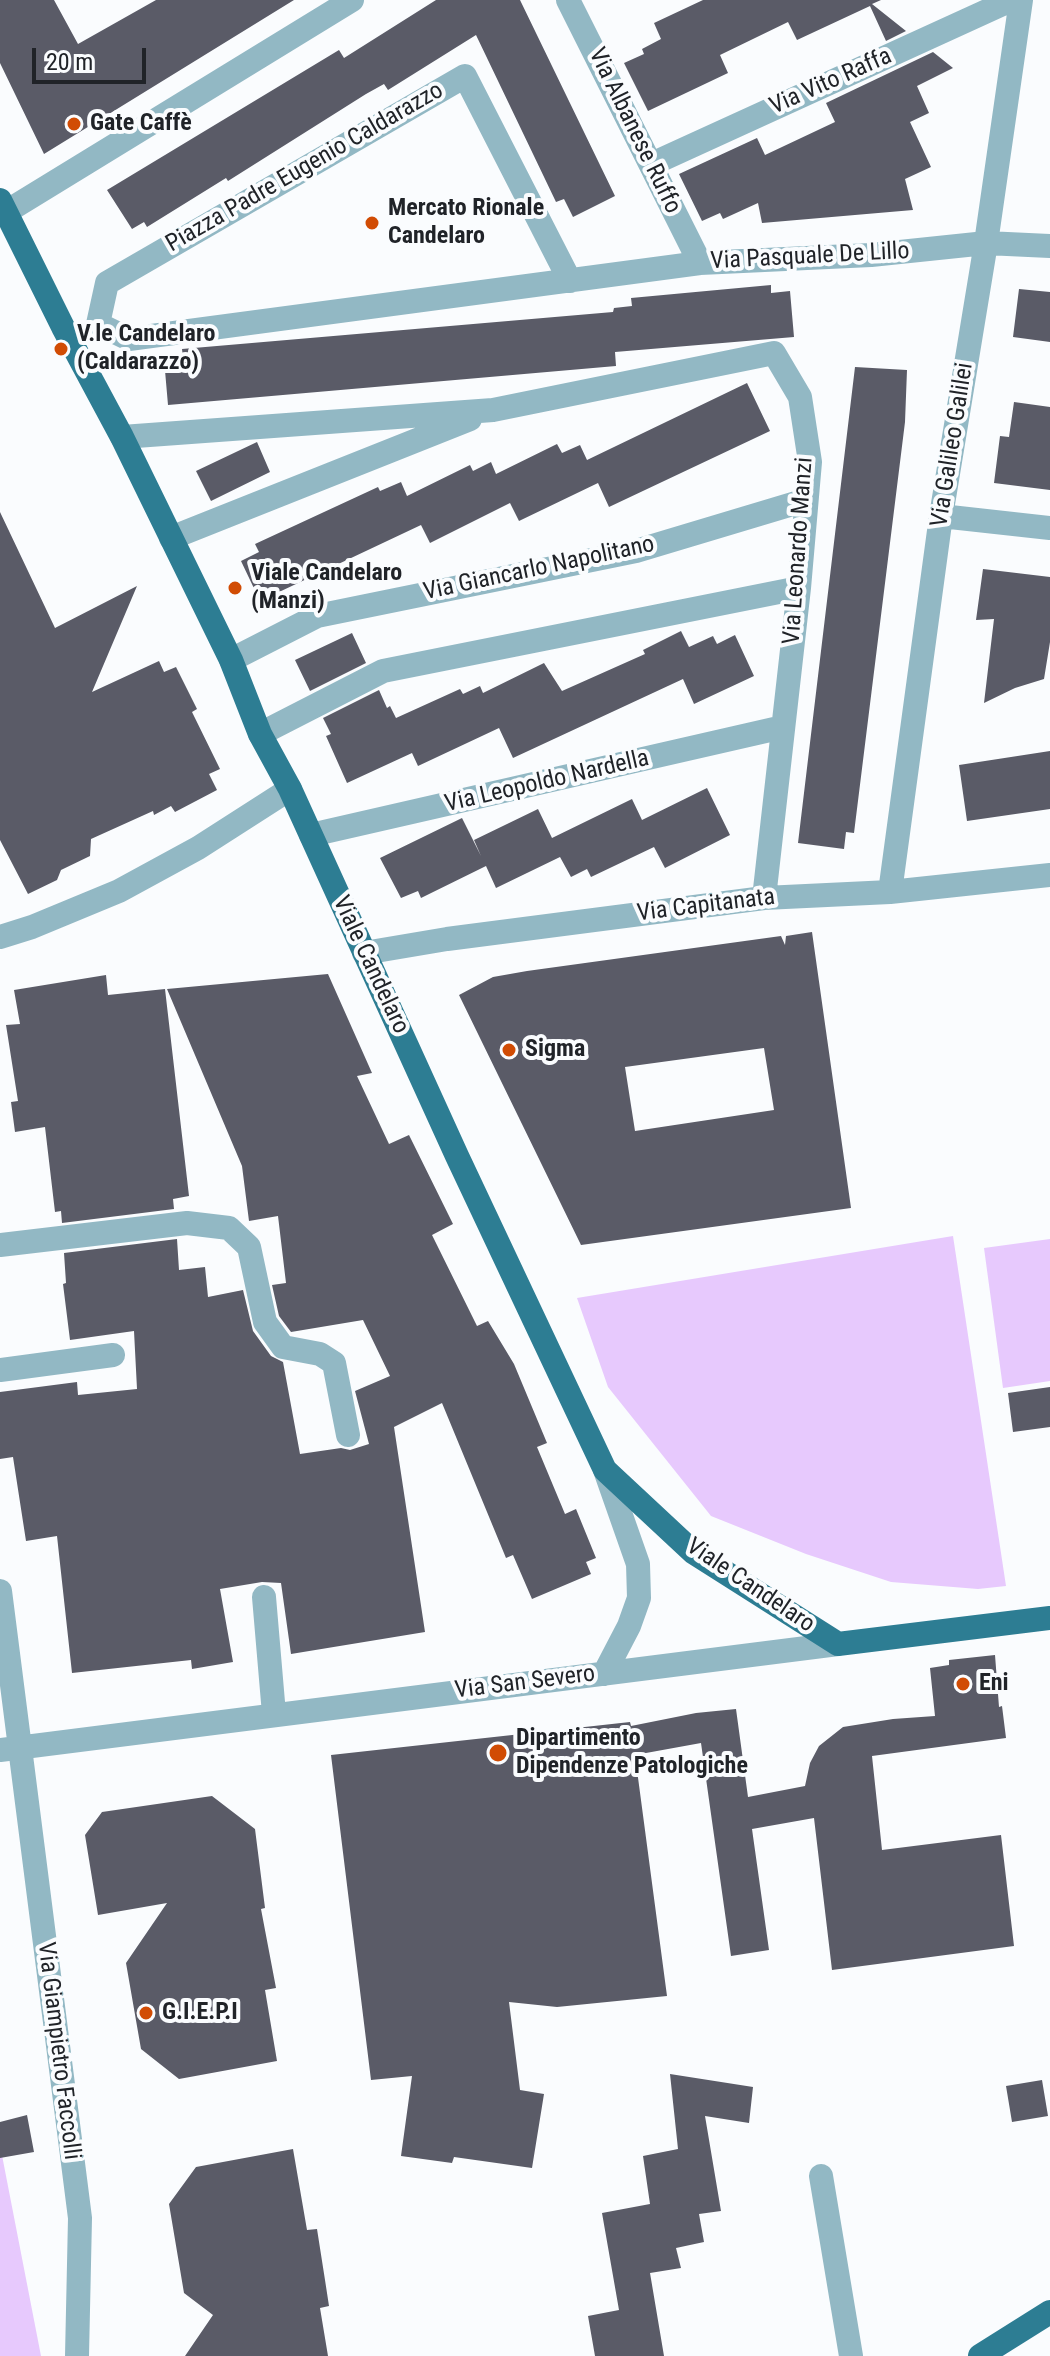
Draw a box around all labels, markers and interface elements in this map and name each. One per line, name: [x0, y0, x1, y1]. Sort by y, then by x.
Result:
scale bar: [36, 32, 150, 82]
street label: Via Vito Raffa: [766, 42, 896, 122]
street label: Via Albanese Ruffo: [581, 43, 687, 219]
text: 20 m: [46, 48, 93, 76]
street label: Piazza Padre Eugenio Caldarazzo: [161, 77, 449, 259]
place label: Gate Caffè: [90, 110, 192, 138]
marker: Gate Caffè: [65, 115, 83, 133]
place label: Mercato Rionale Candelaro: [388, 195, 544, 251]
marker: Mercato Rionale Candelaro: [363, 214, 381, 232]
street label: Via Pasquale De Lillo: [710, 237, 910, 277]
place label: V.le Candelaro (Caldarazzo): [77, 321, 215, 377]
marker: V.le Candelaro (Caldarazzo): [52, 340, 70, 358]
street label: Via Galileo Galilei: [926, 361, 980, 529]
street label: Via Leonardo Manzi: [778, 456, 820, 646]
street label: Via Giancarlo Napolitano: [421, 530, 657, 608]
place label: Viale Candelaro (Manzi): [251, 560, 402, 616]
marker: Viale Candelaro (Manzi): [226, 579, 244, 597]
street label: Via Leopoldo Nardella: [442, 745, 652, 819]
street label: Via Capitanata: [635, 883, 777, 929]
street label: Viale Candelaro: [326, 892, 414, 1038]
place label: Sigma: [525, 1036, 585, 1064]
marker: Sigma: [500, 1041, 518, 1059]
street label: Viale Candelaro: [680, 1532, 820, 1640]
street label: Via San Severo: [453, 1660, 597, 1706]
place label: Eni: [979, 1670, 1009, 1698]
marker: Eni: [954, 1675, 972, 1693]
place label: Dipartimento Dipendenze Patologiche: [516, 1725, 748, 1781]
marker: Dipartimento Dipendenze Patologiche: [487, 1742, 509, 1764]
street label: Via Giampietro Faccolli: [30, 1941, 86, 2161]
place label: G.I.E.P.I: [162, 1999, 238, 2027]
marker: G.I.E.P.I: [137, 2004, 155, 2022]

